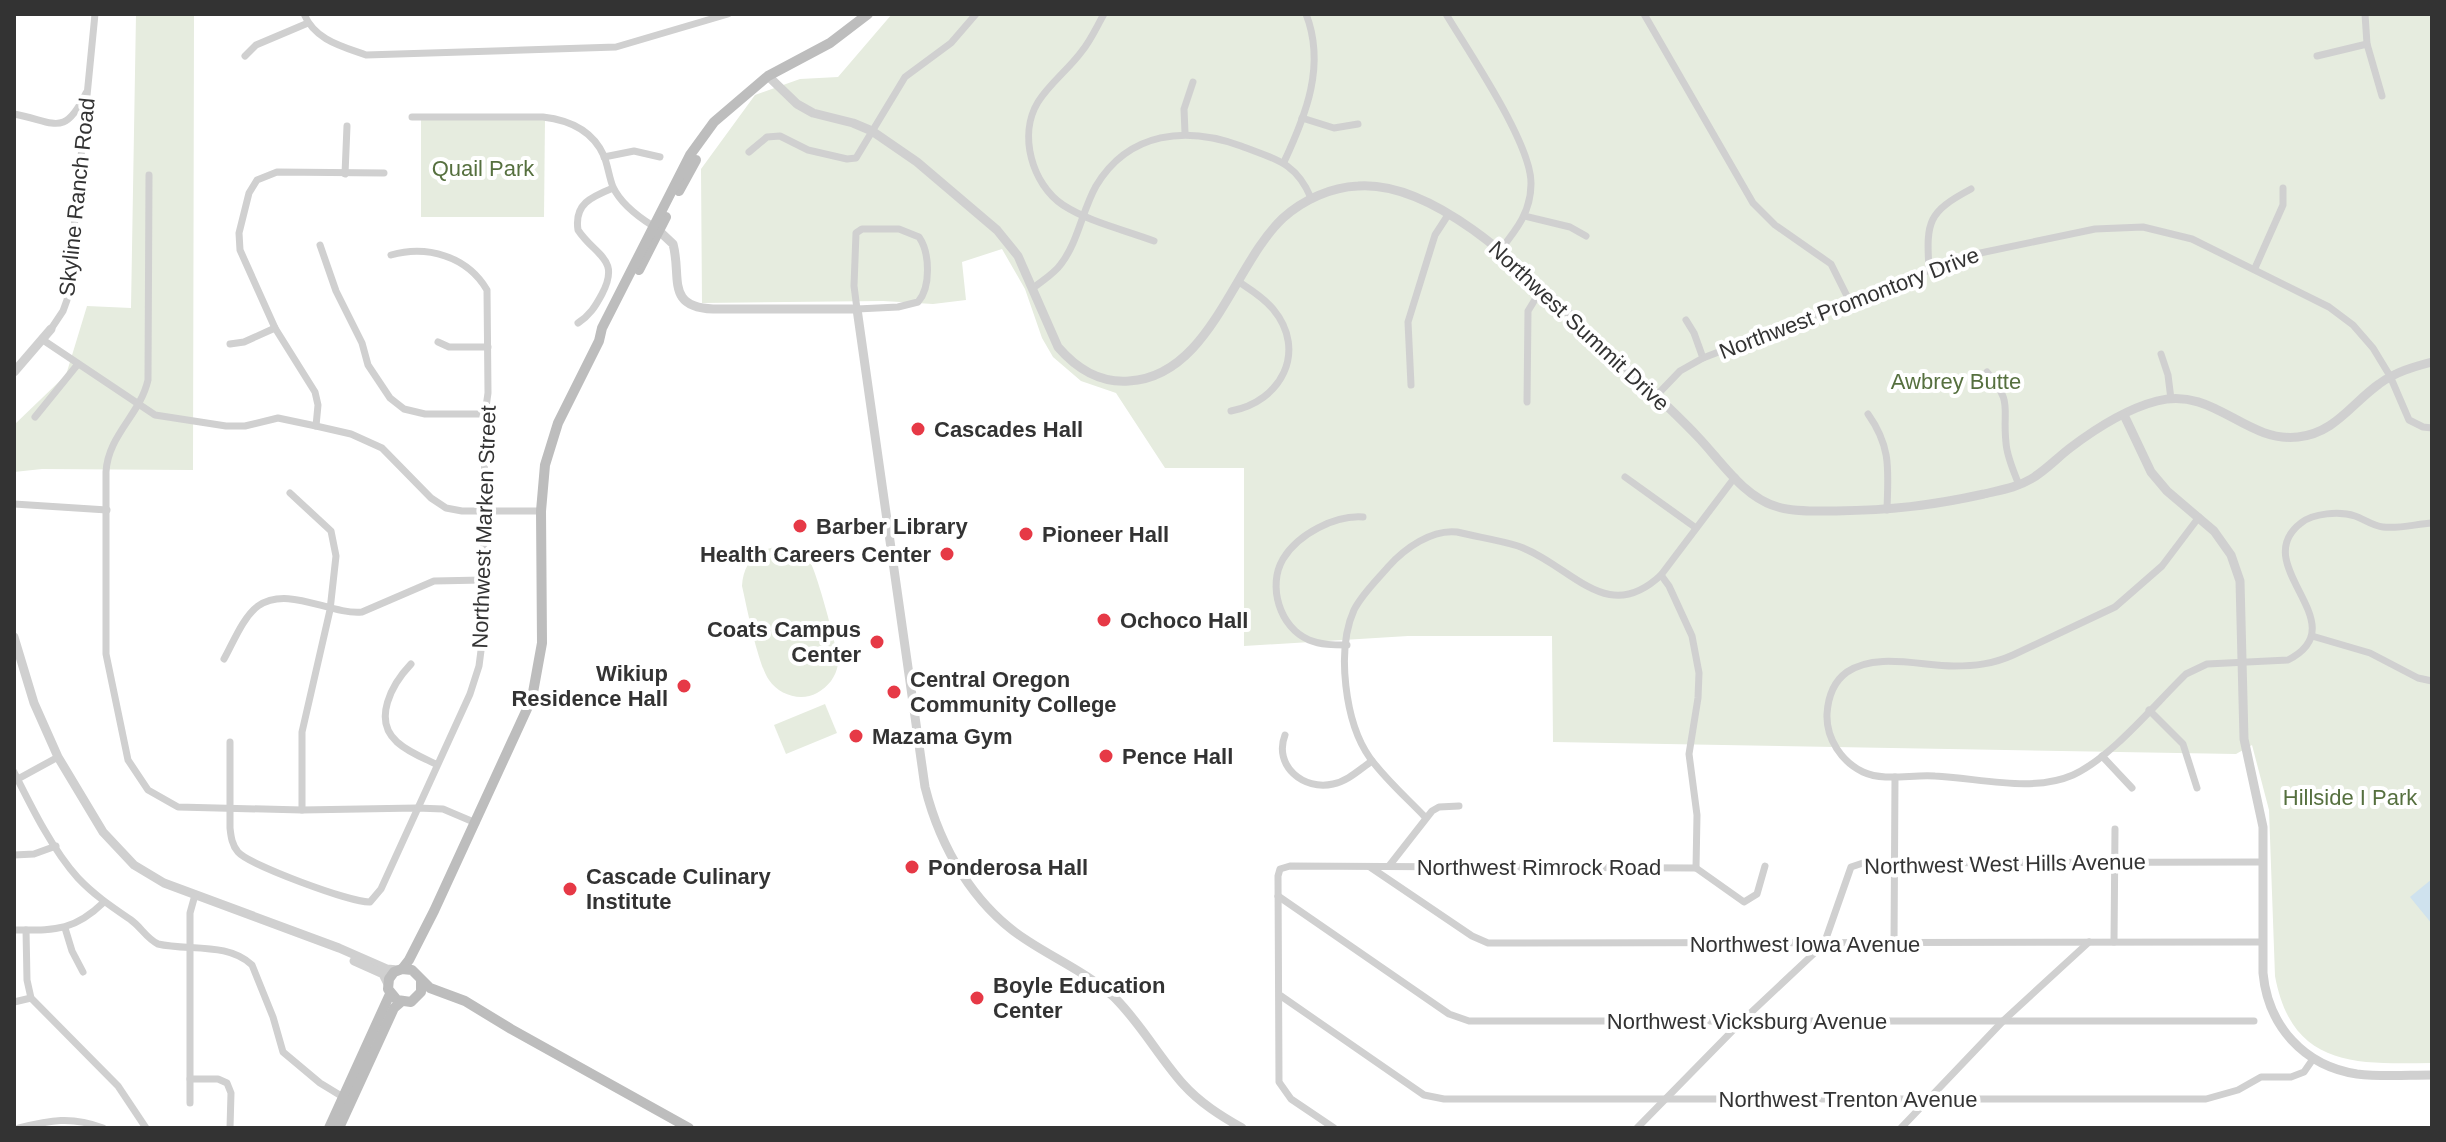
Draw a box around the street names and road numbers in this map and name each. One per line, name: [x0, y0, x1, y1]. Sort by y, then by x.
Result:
street label: Skyline Ranch Road: [54, 97, 100, 297]
street label: Northwest Summit Drive: [1484, 236, 1674, 416]
street label: Northwest Promontory Drive: [1716, 242, 1982, 364]
street label: Northwest Marken Street: [467, 405, 501, 649]
street label: Northwest West Hills Avenue: [1864, 849, 2146, 879]
street label: Northwest Rimrock Road: [1417, 855, 1661, 880]
street label: Northwest Iowa Avenue: [1690, 932, 1920, 957]
street label: Northwest Vicksburg Avenue: [1607, 1009, 1887, 1034]
street label: Northwest Trenton Avenue: [1719, 1087, 1977, 1112]

